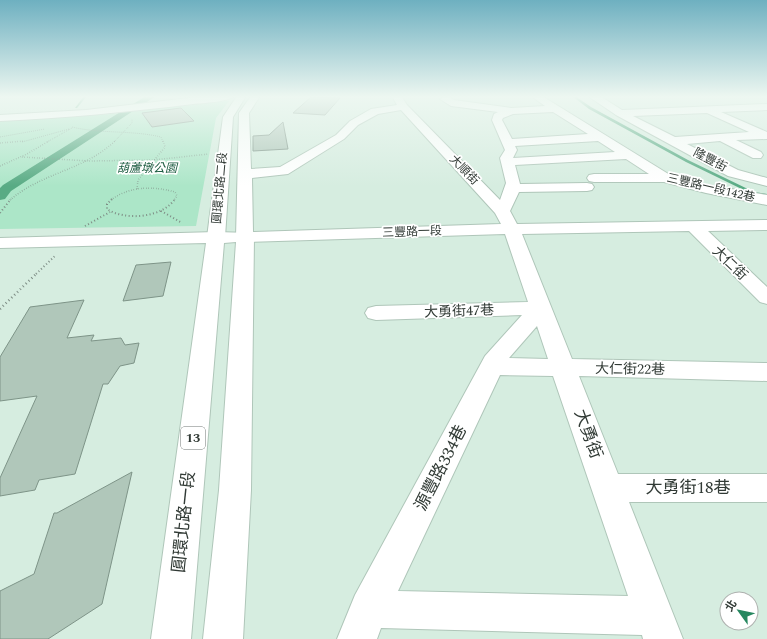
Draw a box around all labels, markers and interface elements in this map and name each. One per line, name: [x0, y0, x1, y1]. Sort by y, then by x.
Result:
street label: 隆豐街: [690, 143, 730, 177]
street label: 大順街: [445, 150, 483, 190]
street label: 圓環北路二段: [207, 151, 233, 225]
park label: 葫蘆墩公園: [117, 159, 179, 178]
street label: 三豐路一段142巷: [665, 169, 757, 207]
street label: 三豐路一段: [382, 221, 442, 243]
street label: 大仁街: [708, 241, 752, 285]
street label: 大勇街47巷: [424, 299, 494, 323]
street label: 大仁街22巷: [595, 358, 665, 380]
street label: 大勇街: [567, 406, 609, 462]
street label: 源豐路334巷: [408, 420, 474, 516]
road number: 13: [181, 427, 205, 449]
street label: 圓環北路一段: [166, 470, 202, 574]
street label: 大勇街18巷: [646, 475, 731, 501]
north arrow: [719, 591, 759, 631]
text: 北: [721, 597, 741, 615]

